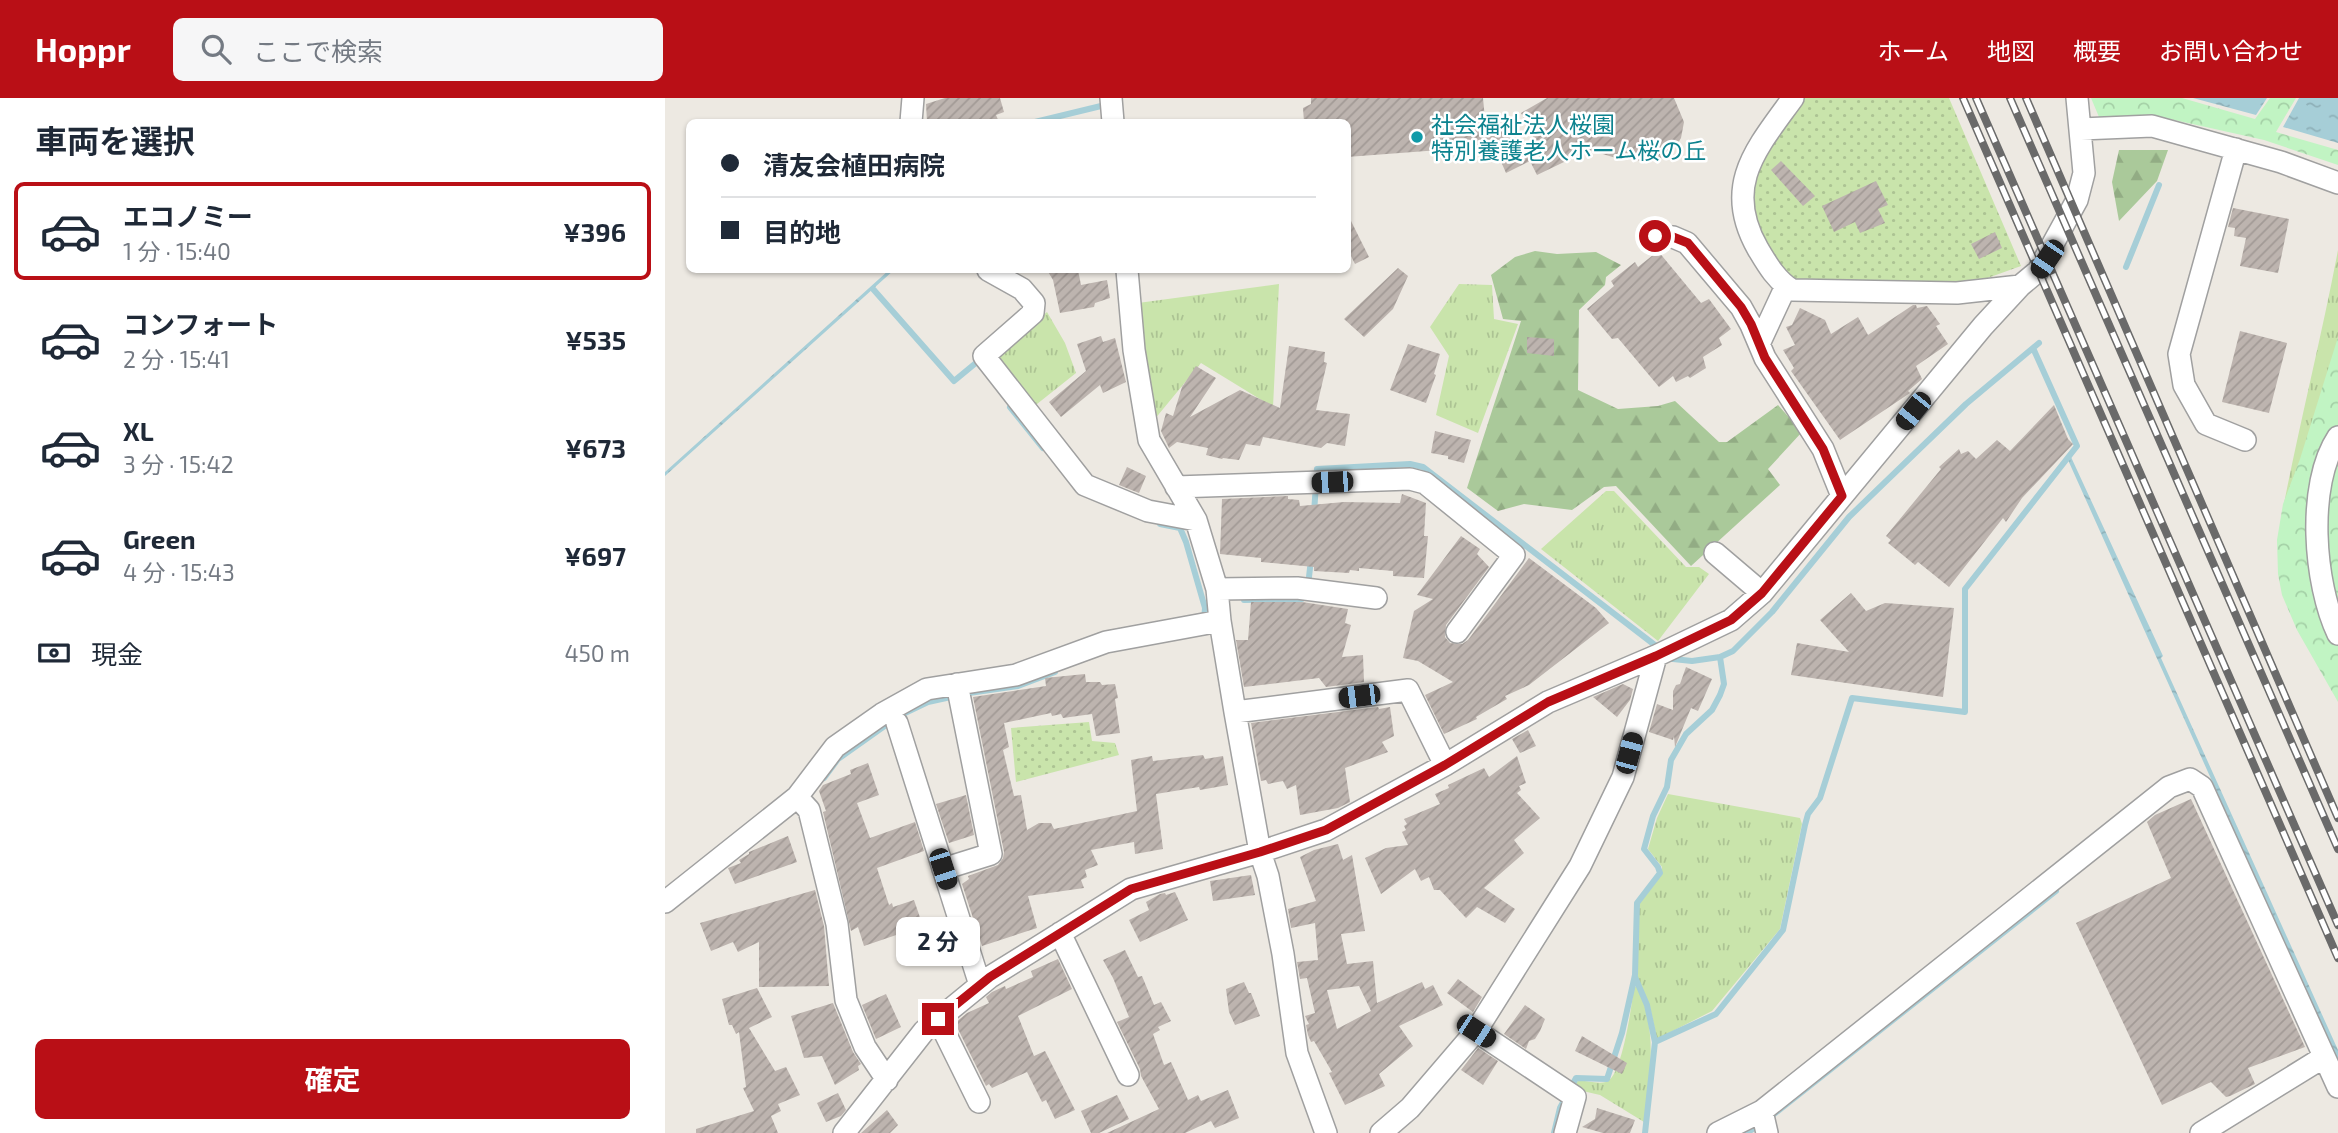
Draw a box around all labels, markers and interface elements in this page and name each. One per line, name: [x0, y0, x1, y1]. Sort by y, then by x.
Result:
search box: [173, 18, 663, 81]
text: Hoppr: [35, 29, 131, 69]
icon: search: [197, 30, 235, 68]
text: ここで検索: [253, 35, 383, 66]
text: ホーム: [1878, 36, 1949, 65]
text: 地図: [1987, 36, 2035, 65]
text: 概要: [2073, 36, 2121, 65]
text: お問い合わせ: [2159, 36, 2303, 65]
place label: 社会福祉法人桜園 特別養護老人ホーム桜の丘: [1431, 110, 1706, 164]
text: 車両を選択: [35, 121, 195, 159]
marker: 社会福祉法人桜園 特別養護老人ホーム桜の丘: [1409, 129, 1425, 145]
text: 清友会植田病院: [763, 149, 945, 180]
icon: car: [39, 200, 102, 263]
text: エコノミー: [123, 200, 253, 231]
text: ¥396: [563, 216, 626, 247]
text: 目的地: [763, 216, 841, 247]
route start: [1639, 220, 1671, 252]
car: [2027, 236, 2068, 282]
text: 1 分 · 15:40: [123, 237, 231, 265]
icon: car: [39, 308, 102, 371]
text: コンフォート: [123, 308, 278, 339]
text: ¥535: [565, 324, 626, 355]
text: 2 分 · 15:41: [123, 345, 230, 373]
car: [1892, 388, 1935, 434]
text: XL: [123, 415, 154, 446]
icon: car: [39, 416, 102, 479]
text: ¥673: [565, 432, 626, 463]
text: 3 分 · 15:42: [123, 450, 234, 478]
car: [1311, 471, 1354, 493]
text: Green: [123, 523, 196, 554]
icon: car: [39, 524, 102, 587]
text: ¥697: [564, 540, 626, 571]
text: 4 分 · 15:43: [123, 558, 235, 586]
icon: cash: [35, 634, 73, 672]
text: 現金: [91, 638, 143, 669]
text: 450 m: [564, 639, 630, 667]
car: [1337, 683, 1382, 709]
car: [1614, 730, 1645, 776]
car: [927, 846, 960, 892]
callout: 2 分: [896, 918, 980, 967]
text: 2 分: [917, 927, 959, 955]
route end: [922, 1003, 954, 1035]
car: [1453, 1011, 1500, 1051]
button: 確定: [35, 1039, 630, 1119]

